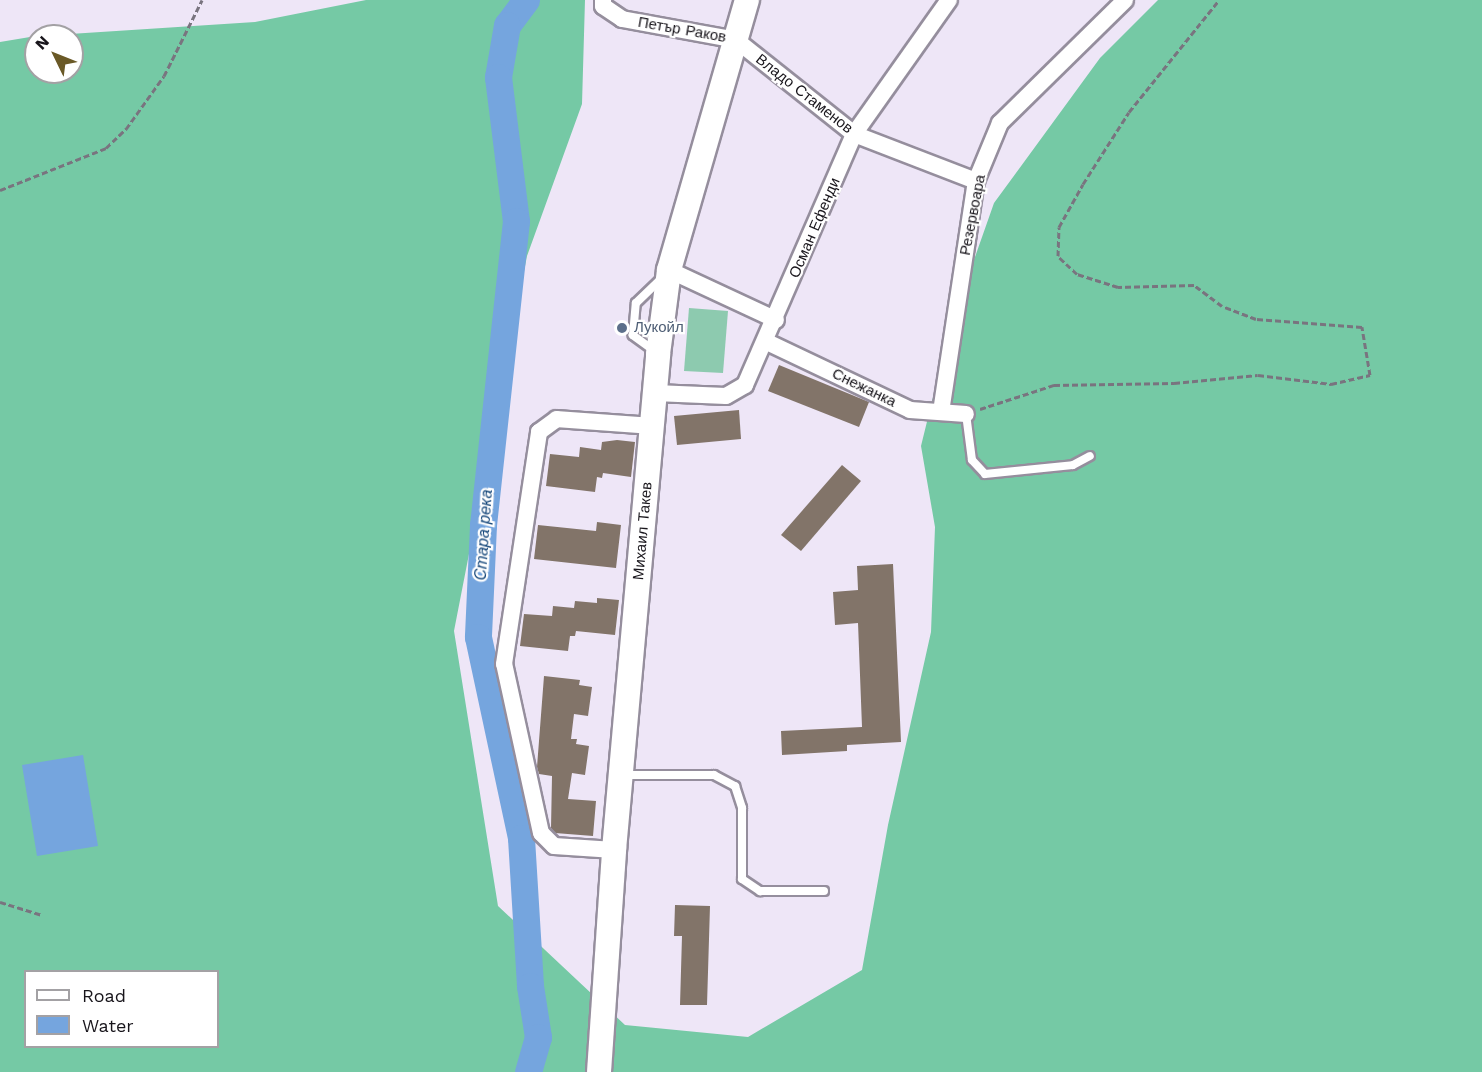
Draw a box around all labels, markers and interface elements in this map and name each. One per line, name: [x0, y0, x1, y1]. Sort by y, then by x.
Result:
street label: Петър Раков: [637, 13, 727, 47]
north arrow: [24, 24, 84, 84]
text: N: [31, 32, 53, 54]
street label: Владо Стаменов: [752, 50, 856, 138]
street label: Резервоара: [956, 173, 990, 257]
street label: Осман Ефенди: [786, 175, 844, 281]
place label: Лукойл: [634, 319, 684, 337]
marker: Лукойл: [615, 321, 629, 335]
street label: Снежанка: [829, 365, 899, 411]
street label: Михаил Такев: [630, 481, 656, 581]
water label: Стара река: [471, 489, 497, 581]
legend: [24, 970, 219, 1048]
text: Road: [82, 985, 126, 1006]
text: Water: [82, 1015, 134, 1036]

